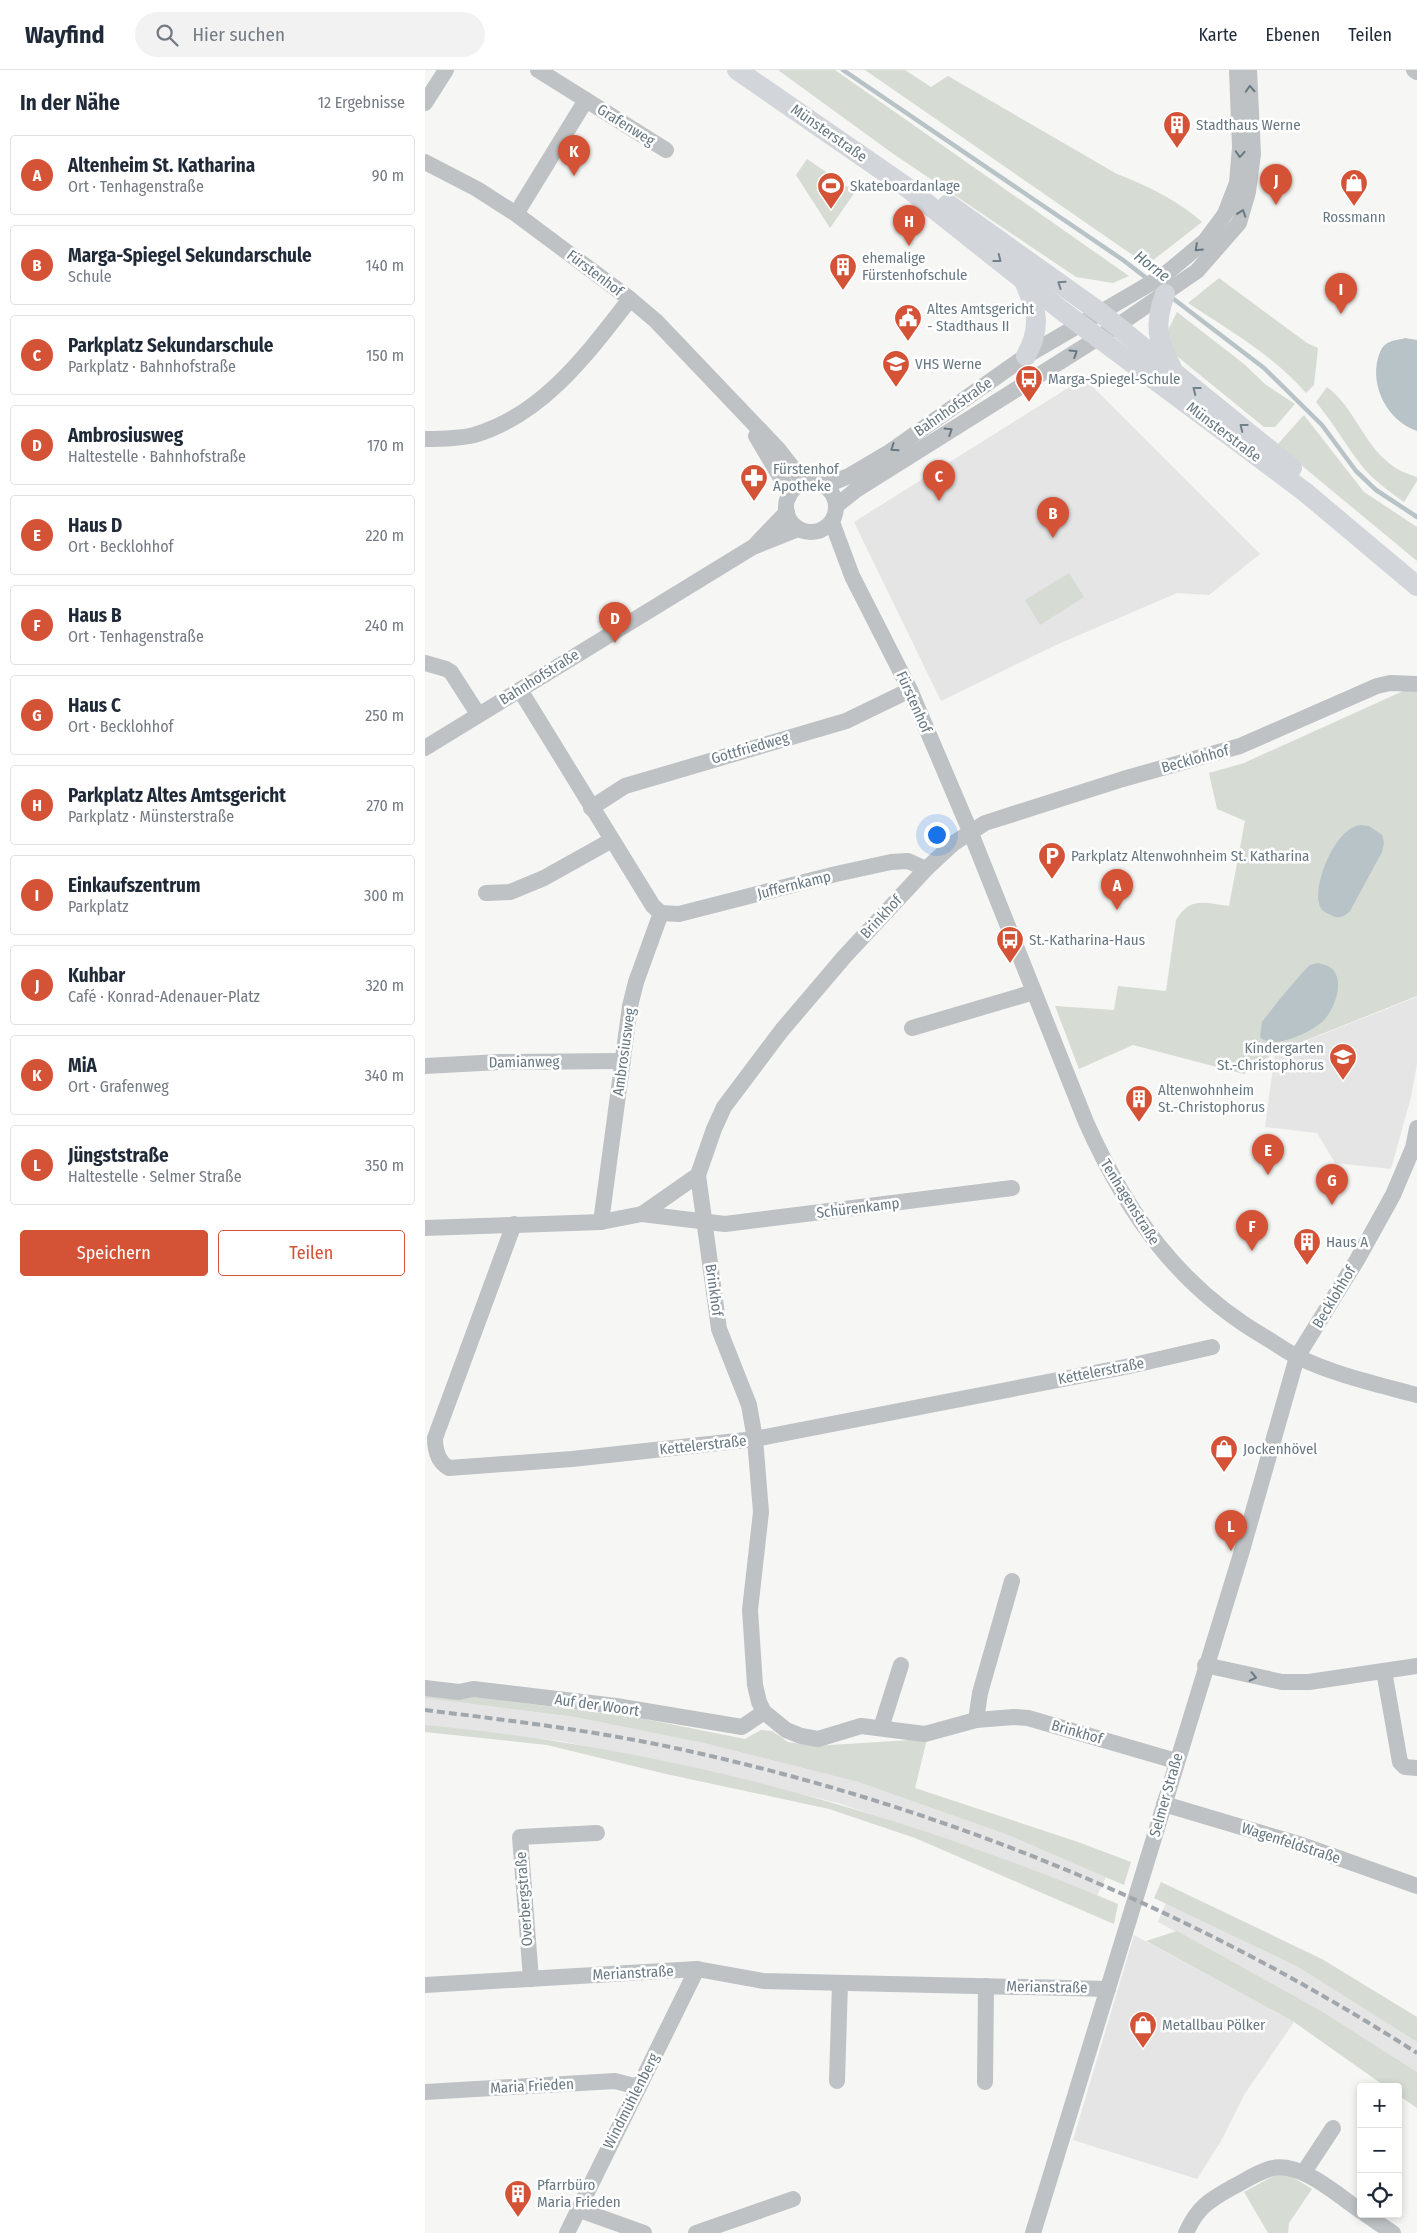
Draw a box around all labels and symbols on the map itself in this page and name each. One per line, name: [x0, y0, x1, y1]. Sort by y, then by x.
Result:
one-way arrow: [1244, 85, 1255, 93]
street label: Grafenweg: [594, 100, 658, 150]
street label: Münsterstraße: [787, 100, 871, 166]
building icon: Stadthaus Werne: [1162, 110, 1192, 149]
place label: Stadthaus Werne: [1196, 116, 1301, 134]
pin: K: [558, 135, 590, 176]
one-way arrow: [1234, 150, 1245, 158]
pin: J: [1260, 164, 1292, 205]
shop icon: Rossmann: [1339, 168, 1369, 207]
sports icon: Skateboardanlage: [816, 171, 846, 210]
place label: Skateboardanlage: [850, 177, 960, 195]
pin: H: [893, 205, 925, 246]
place label: Rossmann: [1322, 208, 1386, 226]
one-way arrow: [1236, 209, 1246, 218]
one-way arrow: [1194, 242, 1203, 251]
street label: Fürstenhof: [563, 246, 628, 301]
water label: Horne: [1130, 247, 1174, 286]
place label: ehemalige Fürstenhofschule: [862, 249, 968, 284]
building icon: ehemalige Fürstenhofschule: [828, 252, 858, 291]
one-way arrow: [992, 254, 1001, 262]
pin: I: [1325, 273, 1357, 314]
one-way arrow: [1057, 281, 1067, 290]
place label: Altes Amtsgericht - Stadthaus II: [927, 300, 1034, 335]
public building icon: Altes Amtsgericht - Stadthaus II: [893, 303, 923, 342]
school or university icon: VHS Werne: [881, 349, 911, 388]
one-way arrow: [1068, 350, 1077, 359]
place label: VHS Werne: [915, 355, 982, 373]
bus stop icon: Marga-Spiegel-Schule: [1014, 364, 1044, 403]
place label: Marga-Spiegel-Schule: [1048, 370, 1180, 388]
street label: Bahnhofstraße: [911, 374, 995, 440]
one-way arrow: [1192, 387, 1202, 396]
street label: Münsterstraße: [1183, 398, 1265, 466]
one-way arrow: [1240, 424, 1249, 432]
one-way arrow: [944, 427, 953, 437]
one-way arrow: [890, 442, 900, 451]
place label: Fürstenhof Apotheke: [773, 460, 840, 495]
pin: C: [923, 460, 955, 501]
pharmacy icon: Fürstenhof Apotheke: [739, 463, 769, 502]
pin: B: [1037, 497, 1069, 538]
pin: D: [599, 602, 631, 643]
street label: Bahnhofstraße: [496, 645, 582, 709]
street label: Fürstenhof: [892, 668, 936, 737]
street label: Gottfriedweg: [709, 728, 791, 768]
street label: Becklohhof: [1159, 741, 1232, 777]
your location: [924, 822, 950, 848]
parking icon: Parkplatz Altenwohnheim St. Katharina: [1037, 841, 1067, 880]
place label: Parkplatz Altenwohnheim St. Katharina: [1071, 847, 1309, 865]
street label: Juffernkamp: [755, 867, 833, 903]
pin: A: [1101, 869, 1133, 910]
street label: Brinkhof: [857, 891, 906, 942]
bus stop icon: St.-Katharina-Haus: [995, 925, 1025, 964]
place label: St.-Katharina-Haus: [1029, 931, 1145, 949]
street label: Ambrosiusweg: [609, 1007, 639, 1097]
place label: Kindergarten St.-Christophorus: [1217, 1039, 1324, 1074]
school or university icon: Kindergarten St.-Christophorus: [1328, 1042, 1358, 1081]
street label: Damianweg: [488, 1052, 560, 1072]
place label: Altenwohnheim St.-Christophorus: [1158, 1081, 1265, 1116]
building icon: Altenwohnheim St.-Christophorus: [1124, 1084, 1154, 1123]
pin: E: [1252, 1134, 1284, 1175]
street label: Tenhagenstraße: [1097, 1156, 1163, 1248]
pin: G: [1316, 1164, 1348, 1205]
street label: Schürenkamp: [816, 1194, 900, 1222]
pin: F: [1236, 1210, 1268, 1251]
building icon: Haus A: [1292, 1227, 1322, 1266]
place label: Haus A: [1326, 1233, 1368, 1251]
street label: Becklohhof: [1308, 1262, 1360, 1331]
street label: Brinkhof: [701, 1263, 727, 1319]
street label: Kettelerstraße: [1056, 1354, 1146, 1388]
street label: Kettelerstraße: [659, 1431, 747, 1459]
shop icon: Jockenhövel: [1209, 1434, 1239, 1473]
place label: Jockenhövel: [1243, 1440, 1317, 1458]
pin: L: [1215, 1510, 1247, 1551]
one-way arrow: [1248, 1671, 1257, 1682]
street label: Auf der Woort: [554, 1690, 640, 1720]
street label: Brinkhof: [1049, 1716, 1106, 1748]
street label: Selmer Straße: [1145, 1751, 1187, 1839]
street label: Wagenfeldstraße: [1239, 1819, 1343, 1867]
street label: Overbergstraße: [512, 1851, 536, 1947]
street label: Merianstraße: [592, 1962, 674, 1984]
street label: Merianstraße: [1006, 1977, 1088, 1997]
shop icon: Metallbau Pölker: [1128, 2010, 1158, 2049]
place label: Metallbau Pölker: [1162, 2016, 1266, 2034]
street label: Windmühlenberg: [599, 2050, 663, 2152]
street label: Maria Frieden: [490, 2075, 574, 2097]
place label: Pfarrbüro Maria Frieden: [537, 2176, 621, 2211]
building icon: Pfarrbüro Maria Frieden: [503, 2179, 533, 2218]

